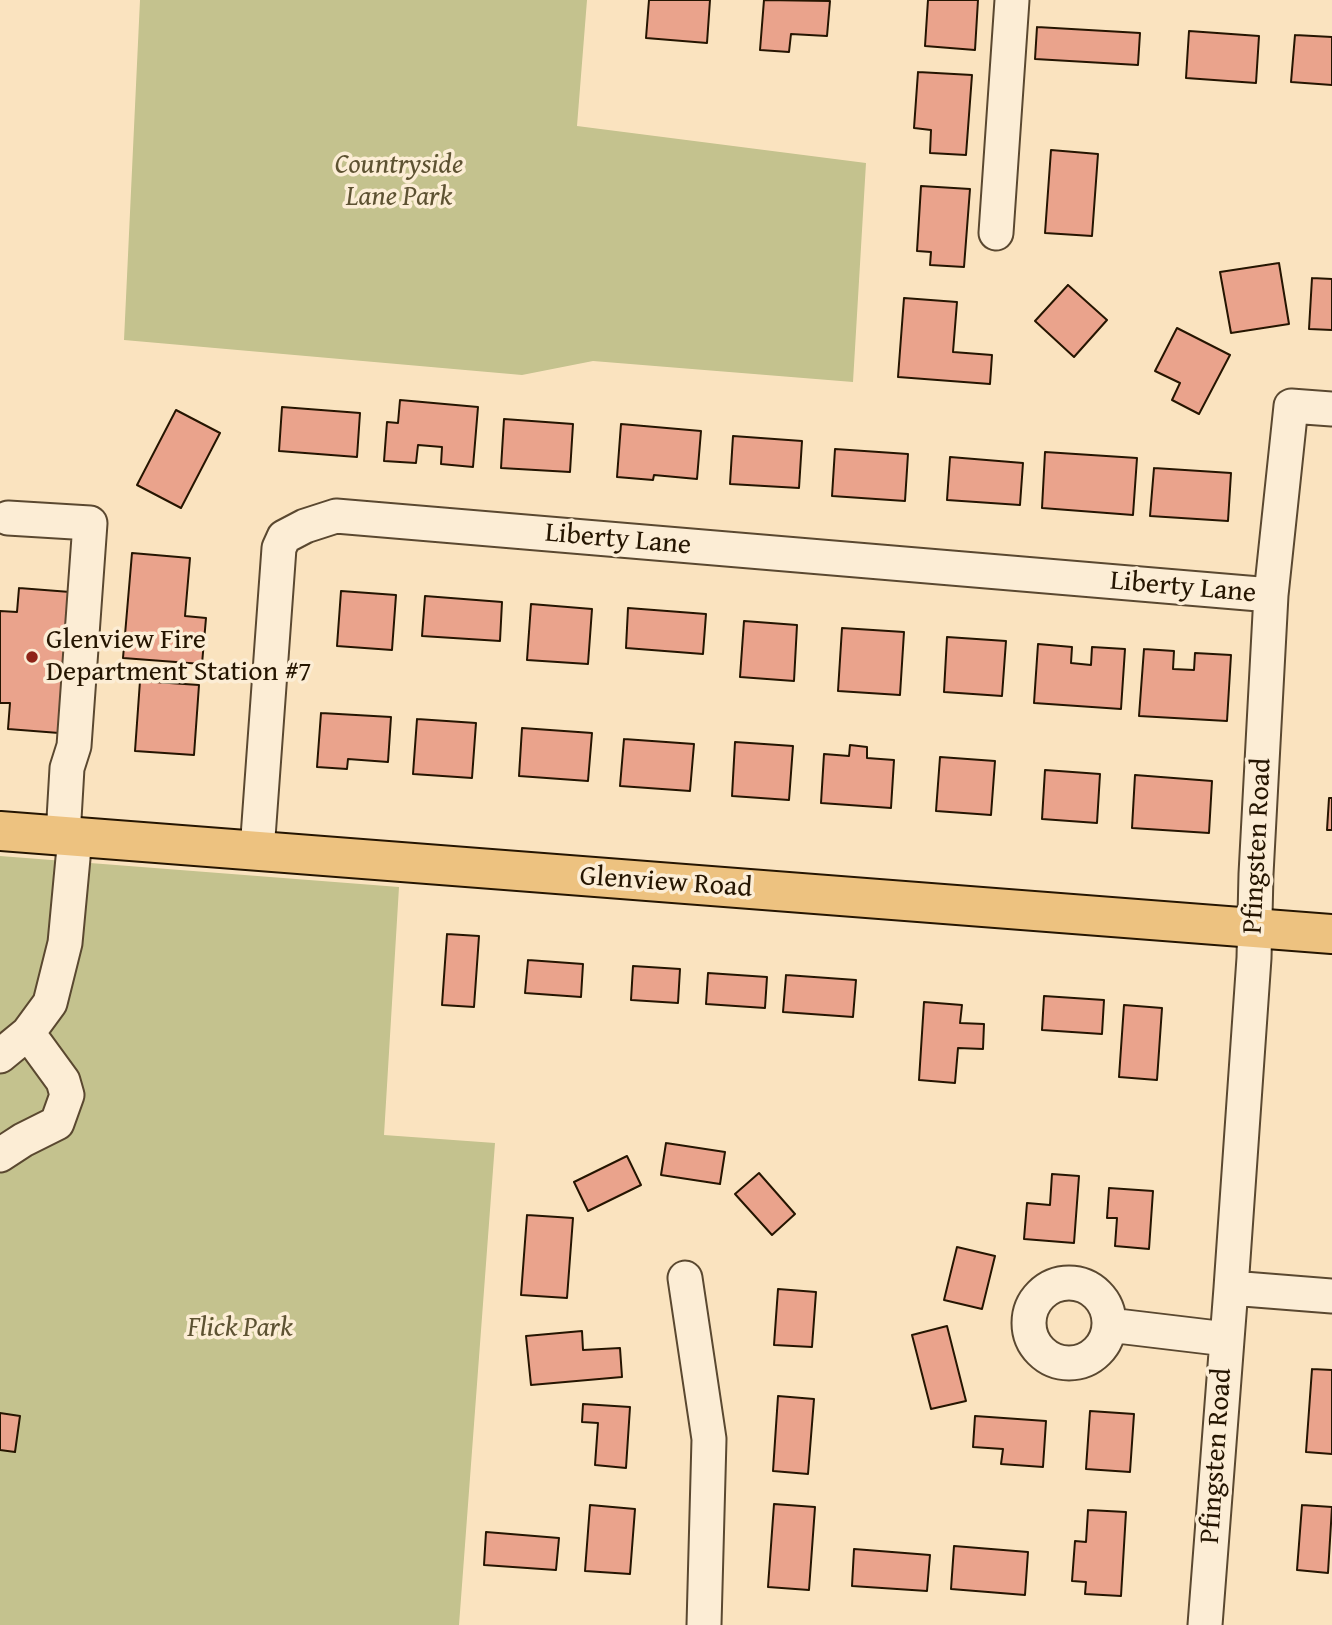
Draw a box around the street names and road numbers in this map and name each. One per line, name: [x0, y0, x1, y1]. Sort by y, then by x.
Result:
street label: Liberty Lane: [544, 517, 692, 563]
street label: Liberty Lane: [1109, 565, 1257, 611]
street label: Pfingsten Road: [1237, 757, 1279, 935]
street label: Glenview Road: [579, 860, 753, 906]
street label: Pfingsten Road: [1194, 1367, 1240, 1545]

